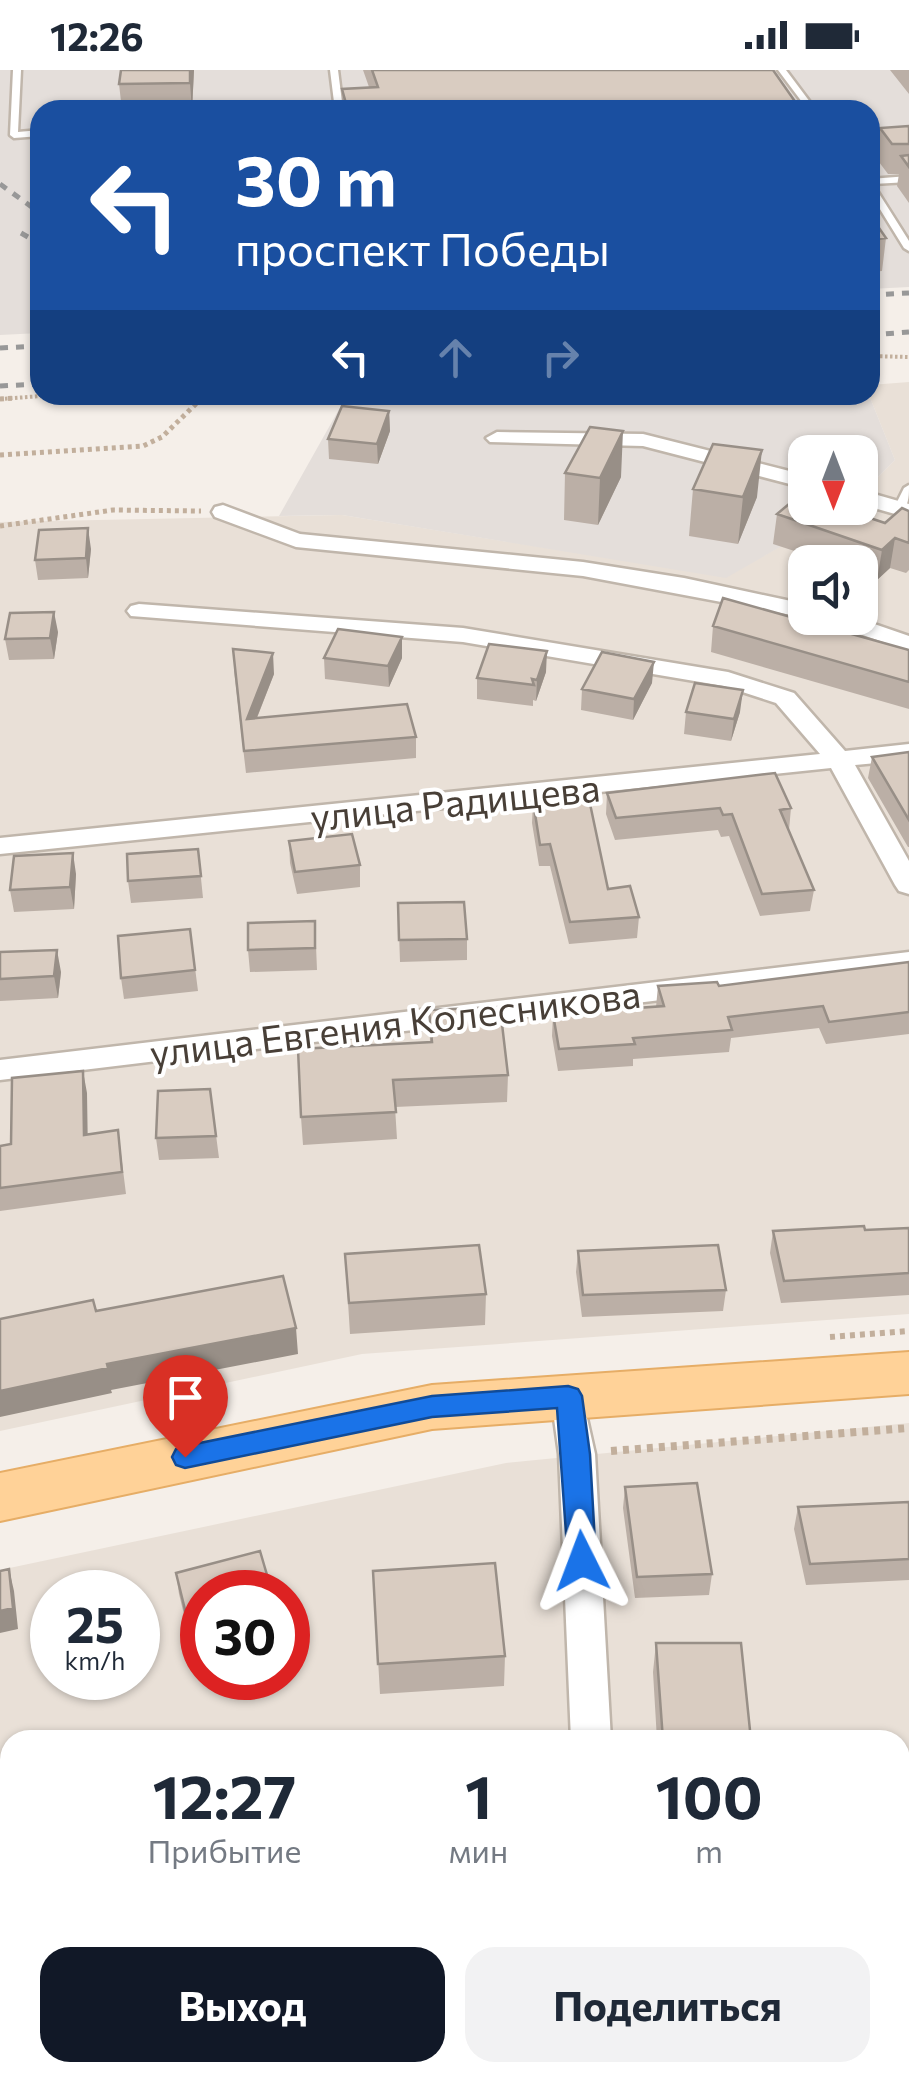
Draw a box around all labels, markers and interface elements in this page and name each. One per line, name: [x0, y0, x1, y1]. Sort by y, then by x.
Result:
text: 12:26: [50, 12, 144, 59]
text: 30 m: [235, 135, 397, 220]
icon: left: [70, 140, 200, 270]
text: проспект Победы: [235, 220, 610, 275]
icon: left: [323, 330, 378, 385]
icon: ahead: [428, 330, 483, 385]
icon: right: [533, 330, 588, 385]
north arrow: [788, 435, 878, 525]
map controls: [788, 435, 878, 635]
button: sound: [788, 545, 878, 635]
street label: улица Радищева: [308, 762, 602, 840]
street label: улица Евгения Колесникова: [147, 969, 643, 1075]
pin: [143, 1355, 228, 1458]
icon: arrive: [158, 1370, 213, 1425]
position arrow: [530, 1509, 634, 1613]
speed limit sign: 30: [180, 1570, 310, 1700]
text: 25: [66, 1592, 124, 1653]
text: km/h: [65, 1645, 125, 1675]
text: 12:27: [152, 1758, 296, 1831]
text: 1: [465, 1758, 492, 1831]
text: 100: [656, 1758, 763, 1831]
text: Прибытие: [147, 1830, 301, 1870]
text: мин: [449, 1830, 508, 1870]
text: m: [695, 1830, 723, 1870]
button: Выход: [40, 1947, 445, 2062]
button: Поделиться: [465, 1947, 870, 2062]

